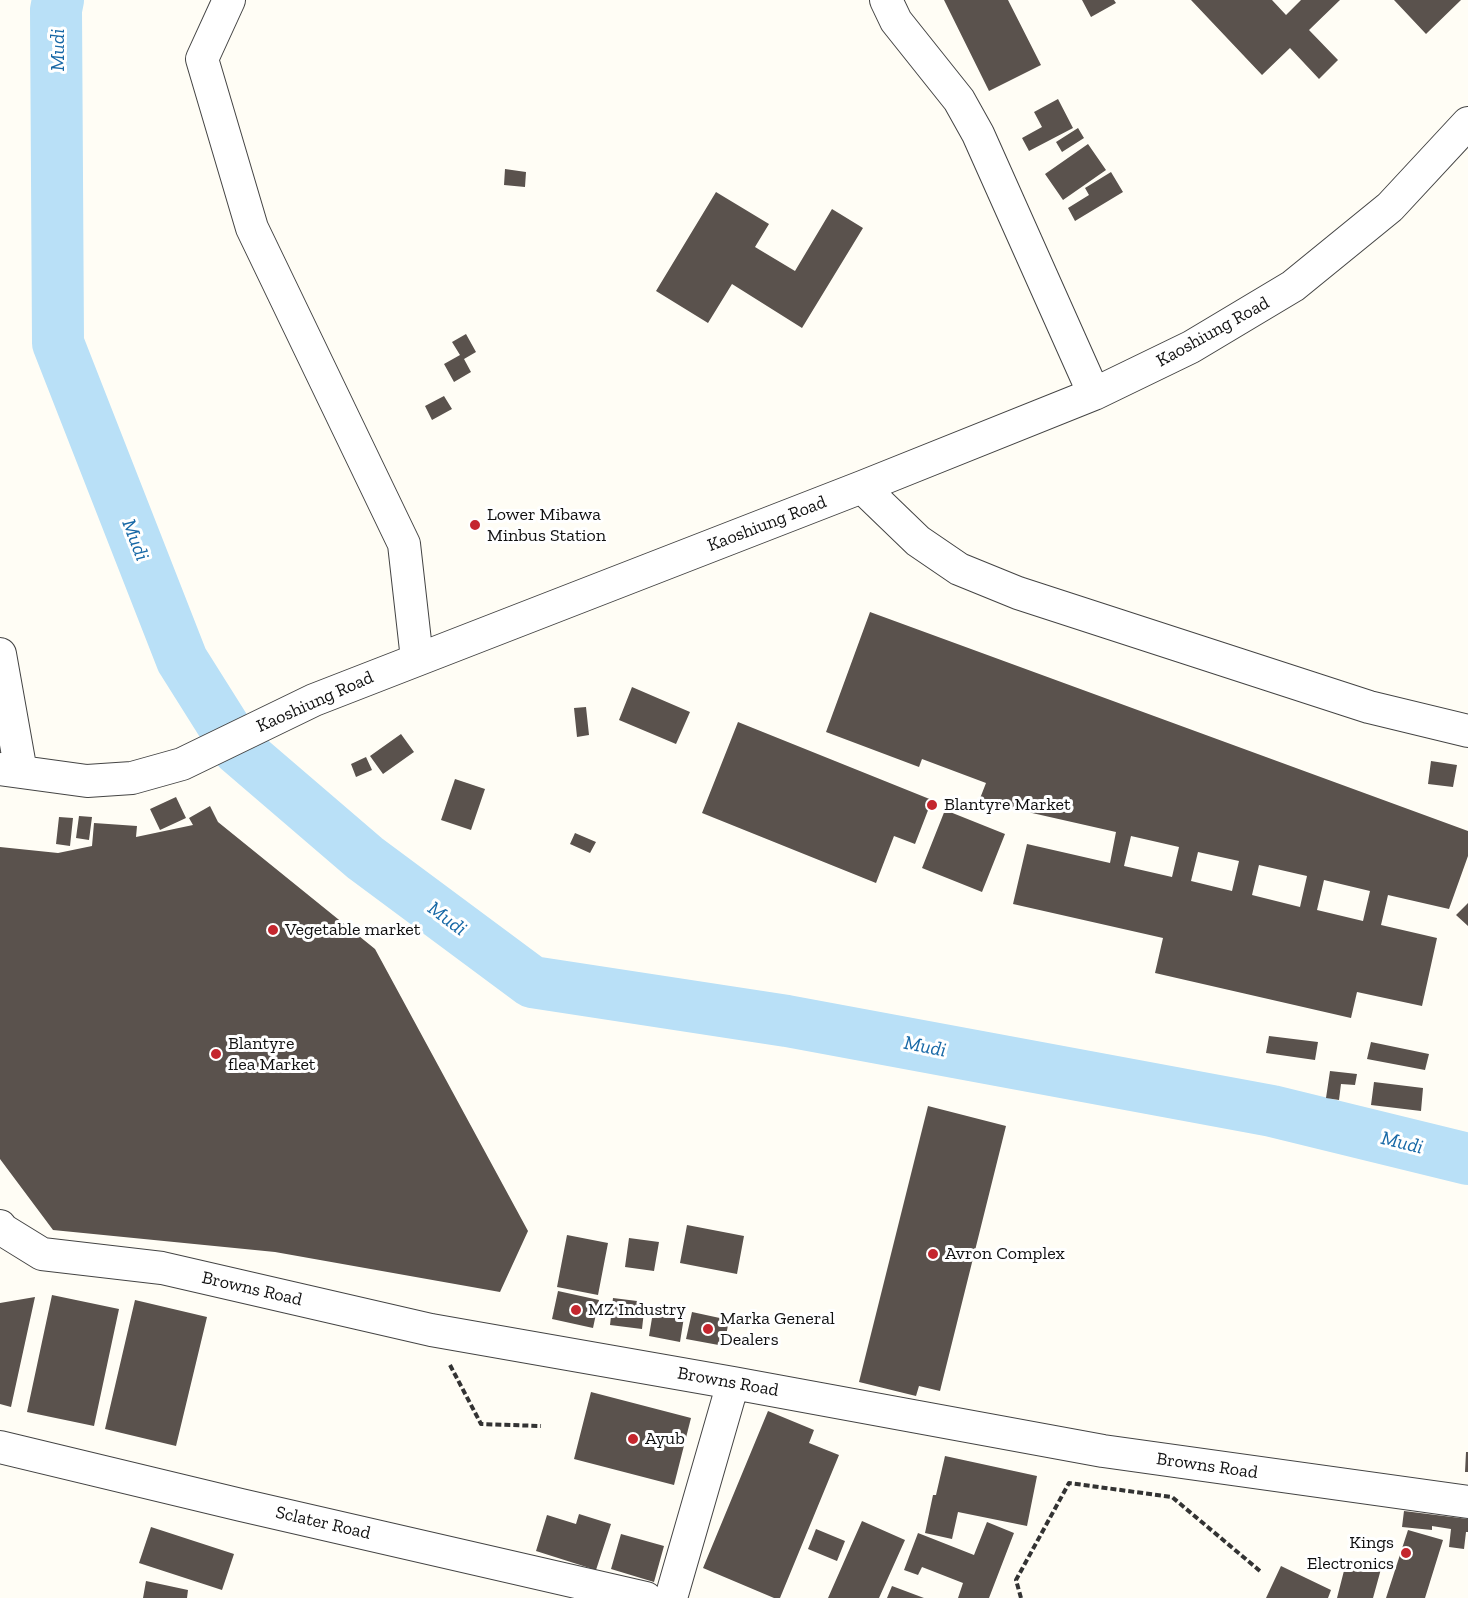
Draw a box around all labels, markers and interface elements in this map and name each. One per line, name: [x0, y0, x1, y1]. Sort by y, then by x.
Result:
water label: Mudi: [46, 29, 70, 71]
street label: Kaoshiung Road: [1153, 292, 1273, 372]
street label: Kaoshiung Road: [705, 491, 829, 557]
place label: Lower Mibawa Minbus Station: [487, 504, 606, 546]
water label: Mudi: [116, 516, 154, 564]
marker: Lower Mibawa Minbus Station: [468, 518, 482, 532]
street label: Kaoshiung Road: [253, 667, 377, 737]
place label: Blantyre Market: [944, 794, 1071, 816]
marker: Blantyre Market: [925, 798, 939, 812]
water label: Mudi: [423, 897, 471, 941]
place label: Vegetable market: [285, 919, 420, 941]
marker: Vegetable market: [266, 923, 280, 937]
water label: Mudi: [902, 1031, 948, 1063]
place label: Blantyre flea Market: [228, 1033, 316, 1076]
marker: Blantyre flea Market: [209, 1047, 223, 1061]
water label: Mudi: [1378, 1126, 1426, 1160]
place label: Avron Complex: [945, 1243, 1065, 1265]
marker: Avron Complex: [926, 1247, 940, 1261]
street label: Browns Road: [200, 1267, 304, 1311]
place label: MZ Industry: [588, 1299, 686, 1321]
marker: MZ Industry: [569, 1303, 583, 1317]
place label: Marka General Dealers: [720, 1308, 835, 1350]
marker: Marka General Dealers: [701, 1322, 715, 1336]
street label: Browns Road: [676, 1362, 780, 1402]
place label: Ayub: [645, 1428, 685, 1450]
marker: Ayub: [626, 1432, 640, 1446]
street label: Browns Road: [1155, 1448, 1259, 1484]
street label: Sclater Road: [273, 1502, 373, 1544]
place label: Kings Electronics: [1307, 1532, 1394, 1574]
marker: Kings Electronics: [1399, 1546, 1413, 1560]

